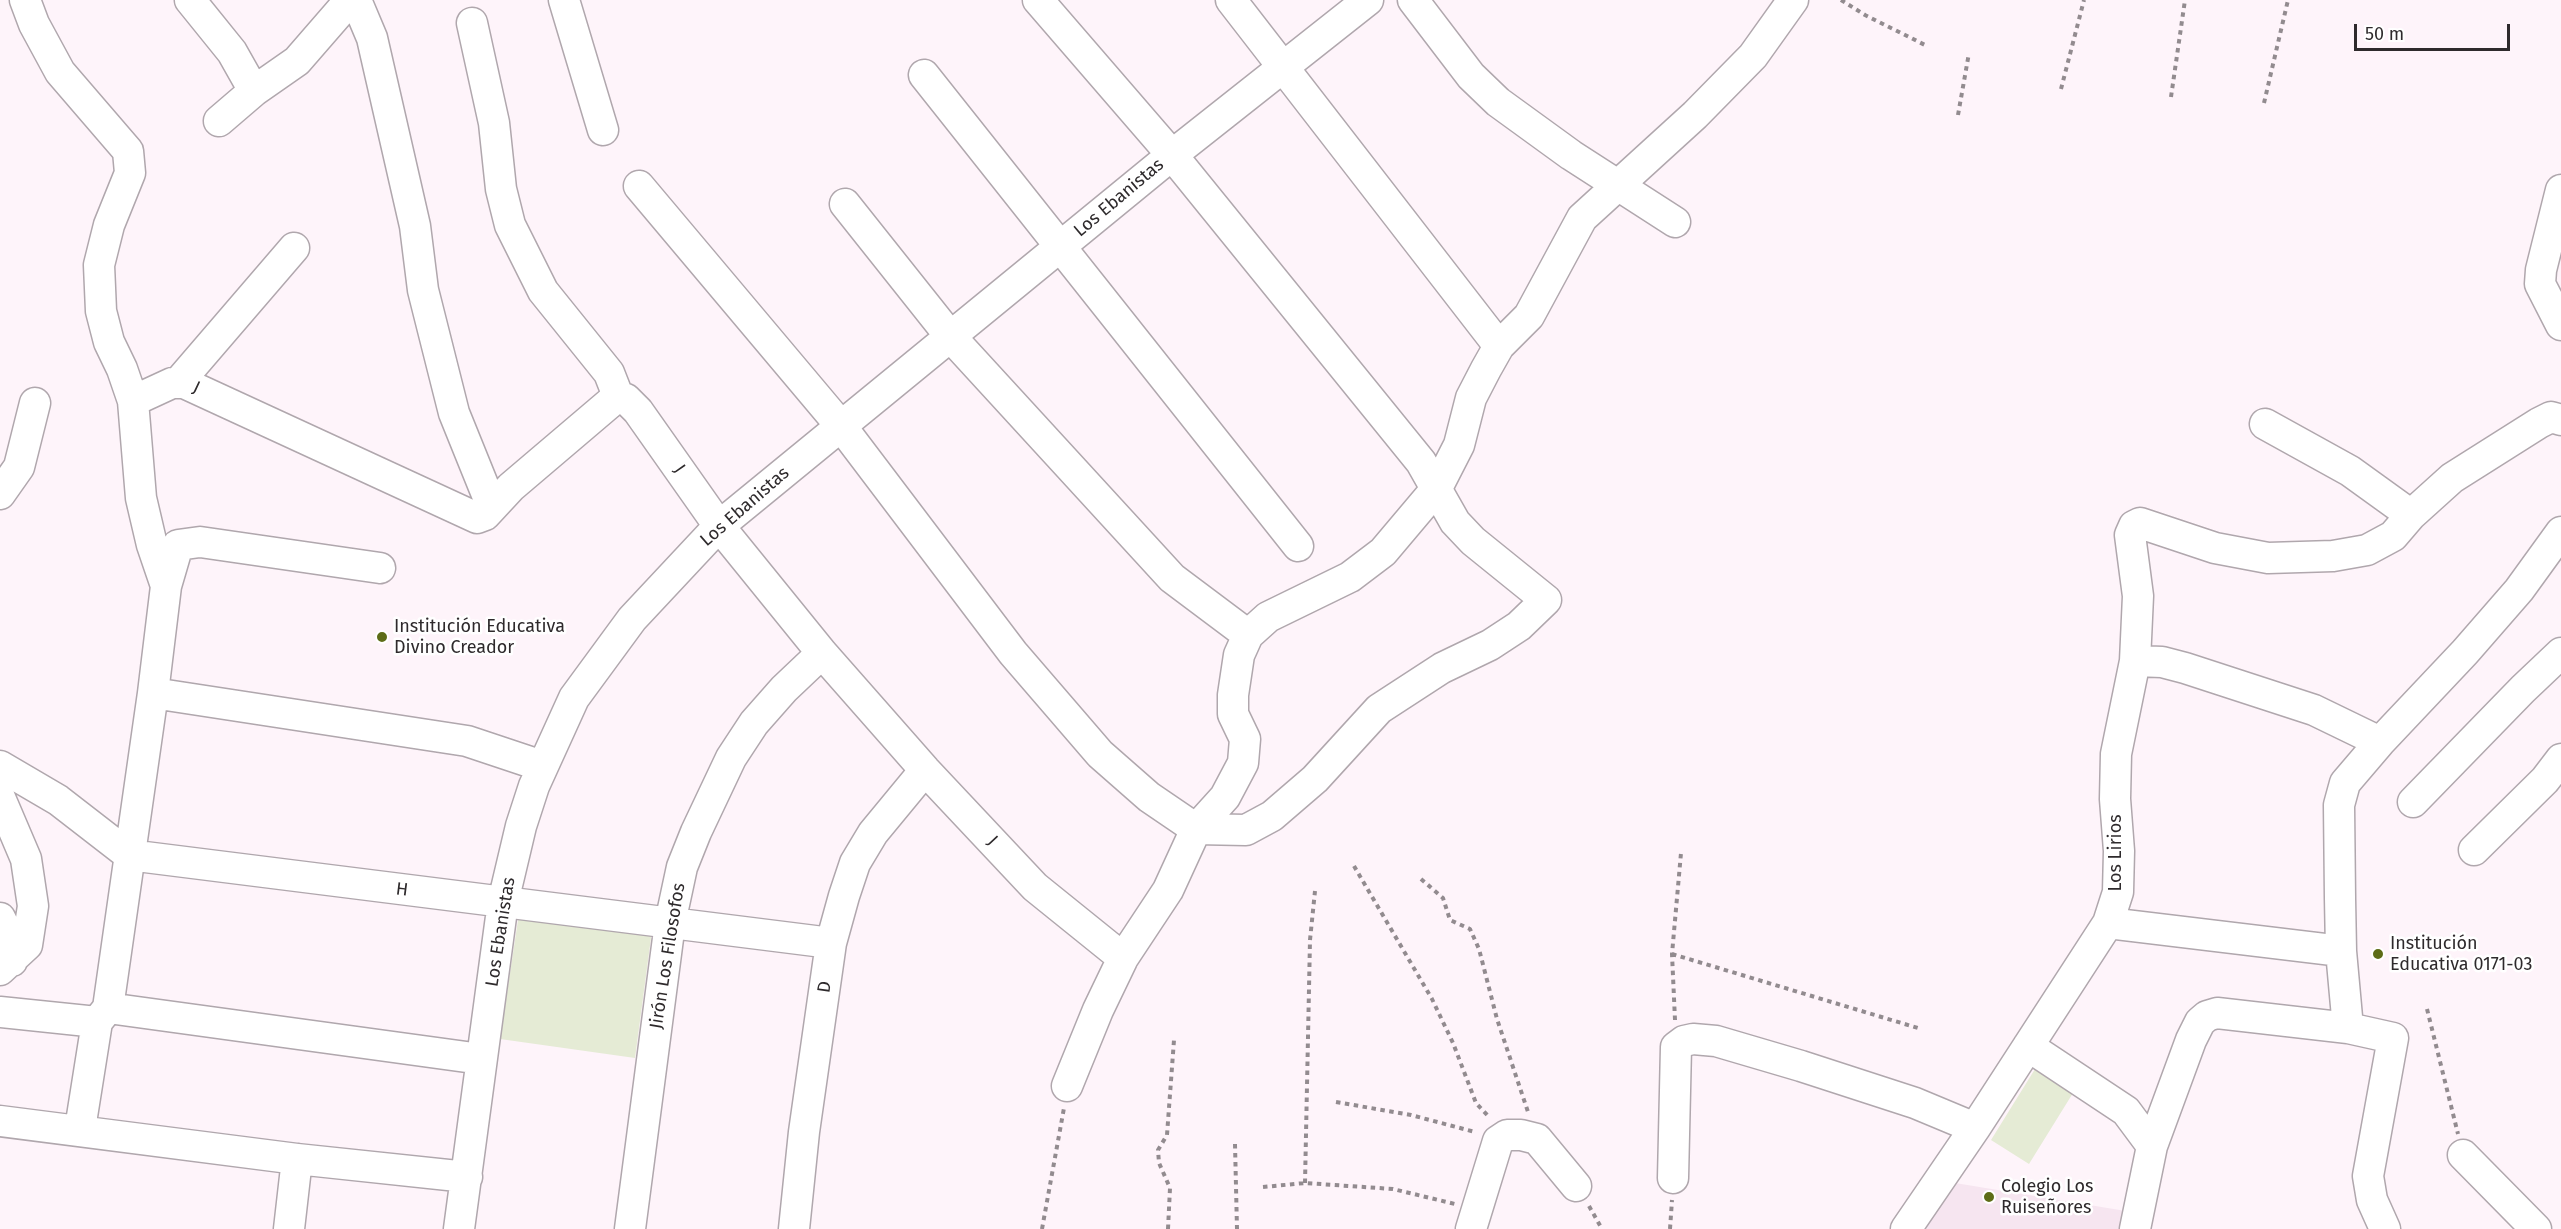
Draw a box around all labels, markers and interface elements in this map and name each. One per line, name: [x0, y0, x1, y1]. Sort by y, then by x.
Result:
scale bar: [2357, 12, 2513, 50]
text: 50 m: [2365, 23, 2404, 45]
street label: Los Ebanistas: [1070, 154, 1168, 242]
street label: J: [189, 377, 203, 399]
street label: J: [669, 461, 689, 477]
street label: Los Ebanistas: [696, 463, 794, 551]
place label: Institución Educativa Divino Creador: [394, 616, 565, 658]
marker: Institución Educativa Divino Creador: [375, 630, 389, 644]
street label: Los Lirios: [2105, 814, 2127, 892]
street label: J: [982, 832, 1002, 850]
street label: Los Ebanistas: [482, 876, 520, 988]
street label: H: [395, 879, 409, 901]
street label: Jirón Los Filosofos: [646, 881, 690, 1031]
place label: Institución Educativa 0171-03: [2390, 933, 2532, 976]
marker: Institución Educativa 0171-03: [2371, 947, 2385, 961]
street label: D: [813, 980, 837, 994]
place label: Colegio Los Ruiseñores: [2001, 1176, 2093, 1218]
marker: Colegio Los Ruiseñores: [1982, 1190, 1996, 1204]

